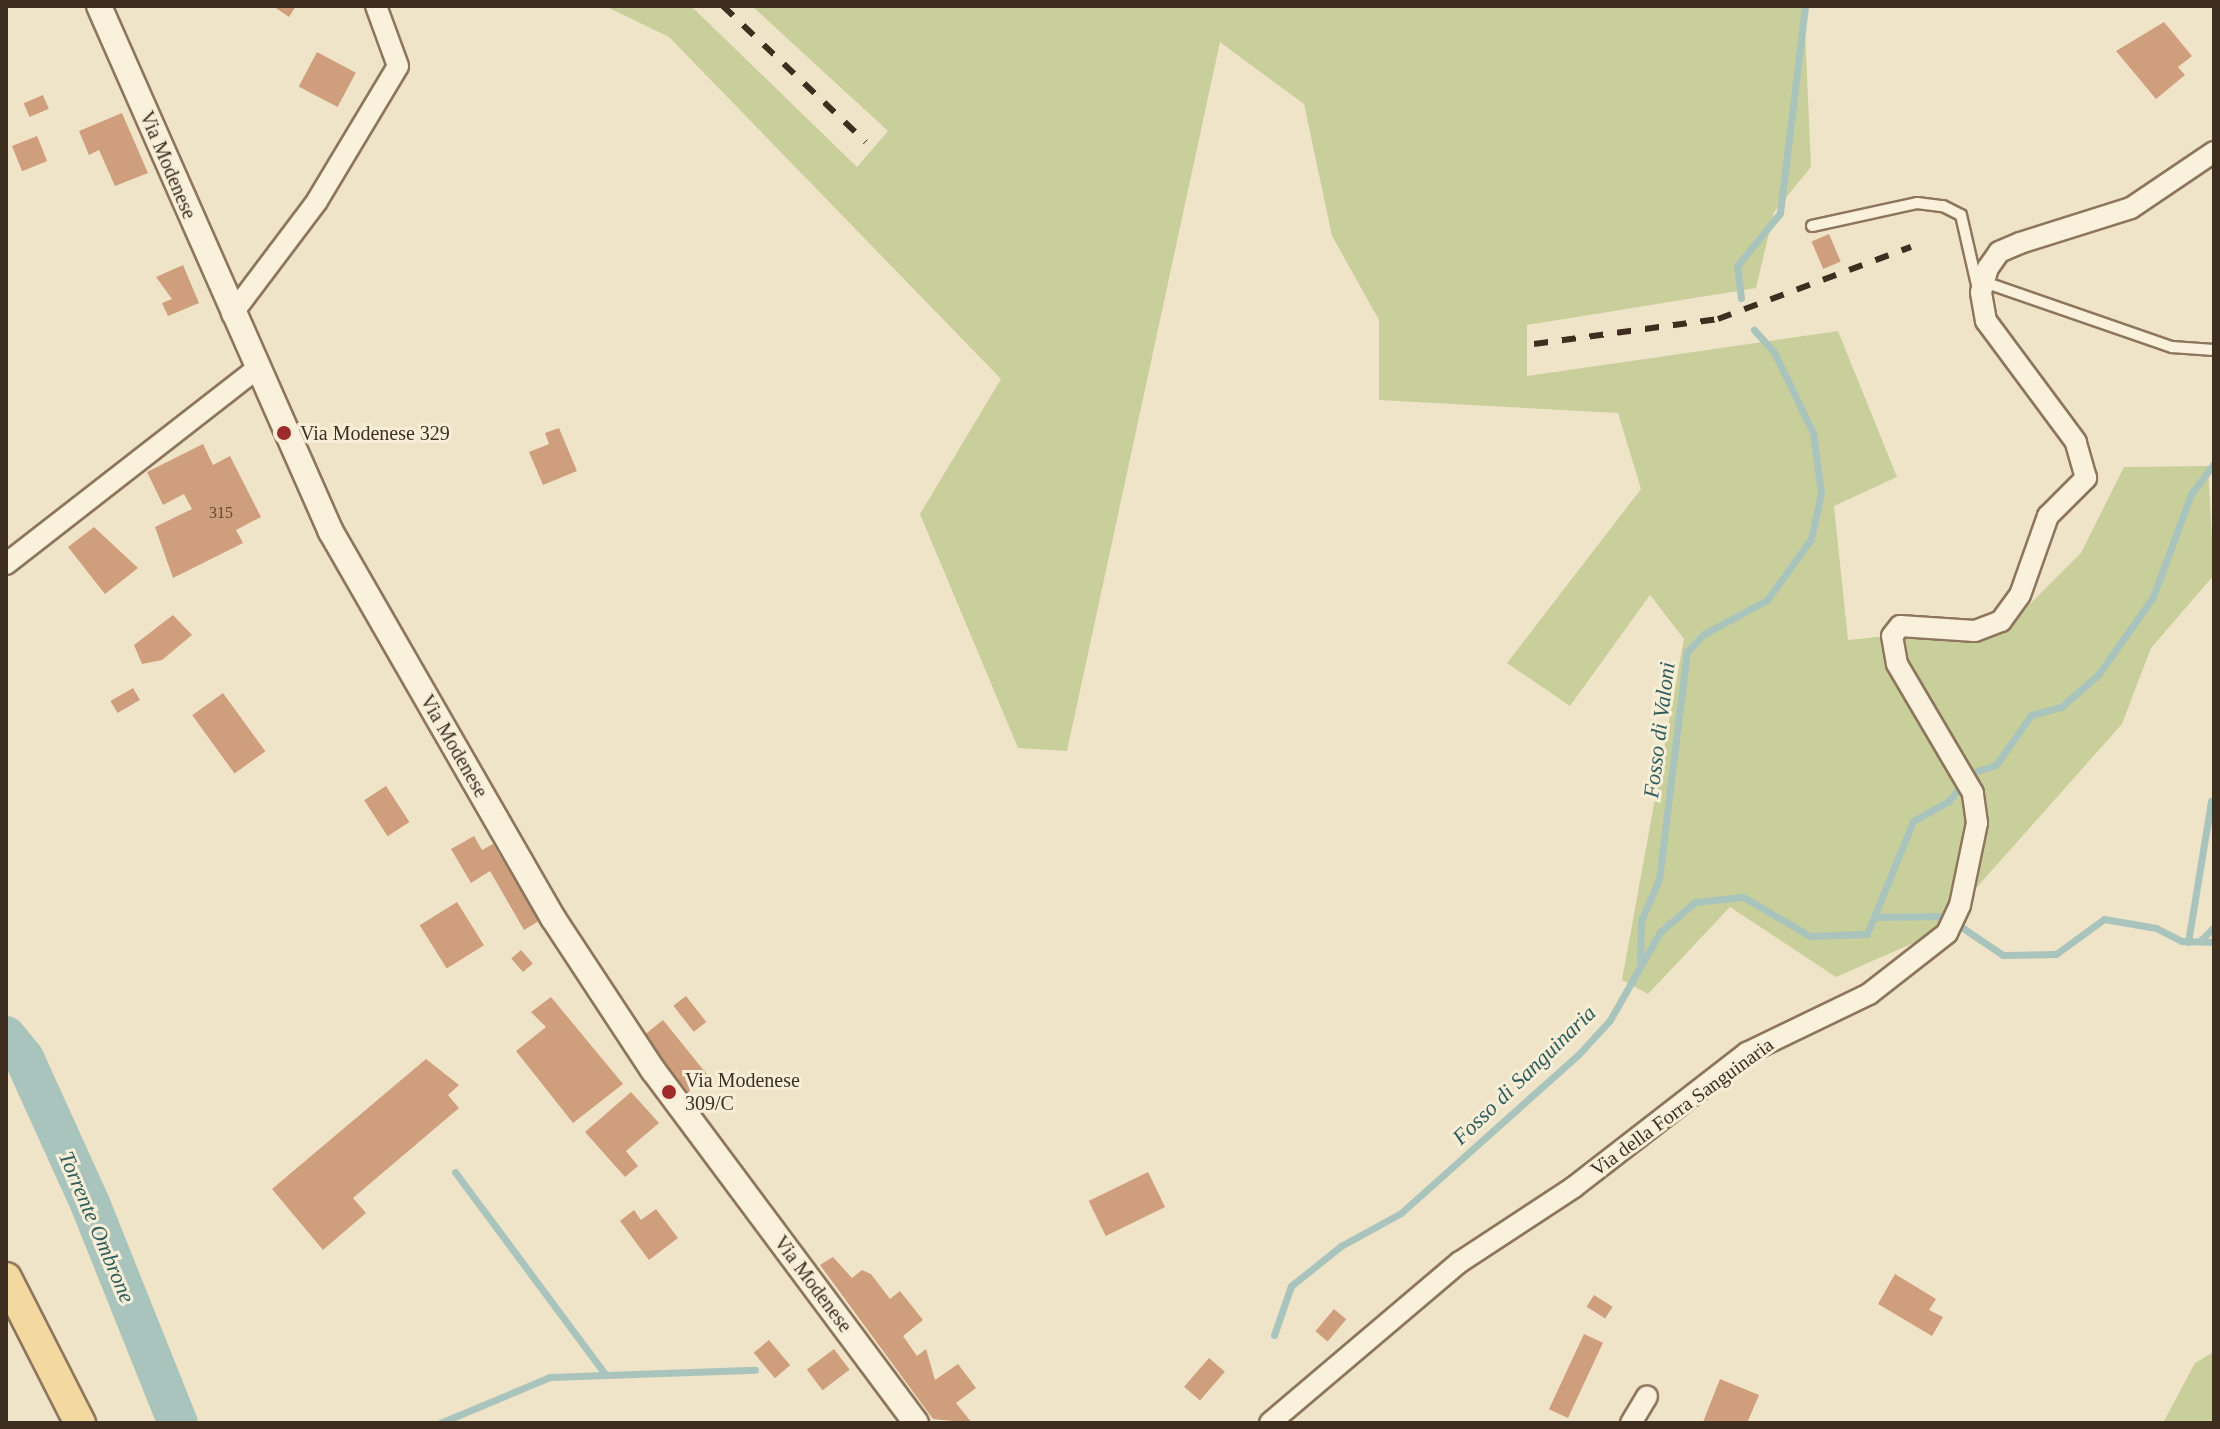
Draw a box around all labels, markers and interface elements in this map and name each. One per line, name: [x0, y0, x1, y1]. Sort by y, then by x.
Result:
street label: Via Modenese: [135, 107, 201, 223]
place label: Via Modenese 329: [300, 421, 450, 445]
marker: Via Modenese 329: [275, 424, 293, 442]
house number: 315: [209, 503, 233, 523]
water label: Fosso di Valoni: [1638, 660, 1680, 800]
street label: Via Modenese: [415, 690, 493, 802]
water label: Fosso di Sanguinaria: [1447, 1000, 1601, 1150]
street label: Via della Forra Sanguinaria: [1586, 1033, 1778, 1181]
place label: Via Modenese 309/C: [685, 1068, 800, 1115]
marker: Via Modenese 309/C: [660, 1083, 678, 1101]
water label: Torrente Ombrone: [53, 1147, 141, 1307]
street label: Via Modenese: [769, 1231, 857, 1337]

